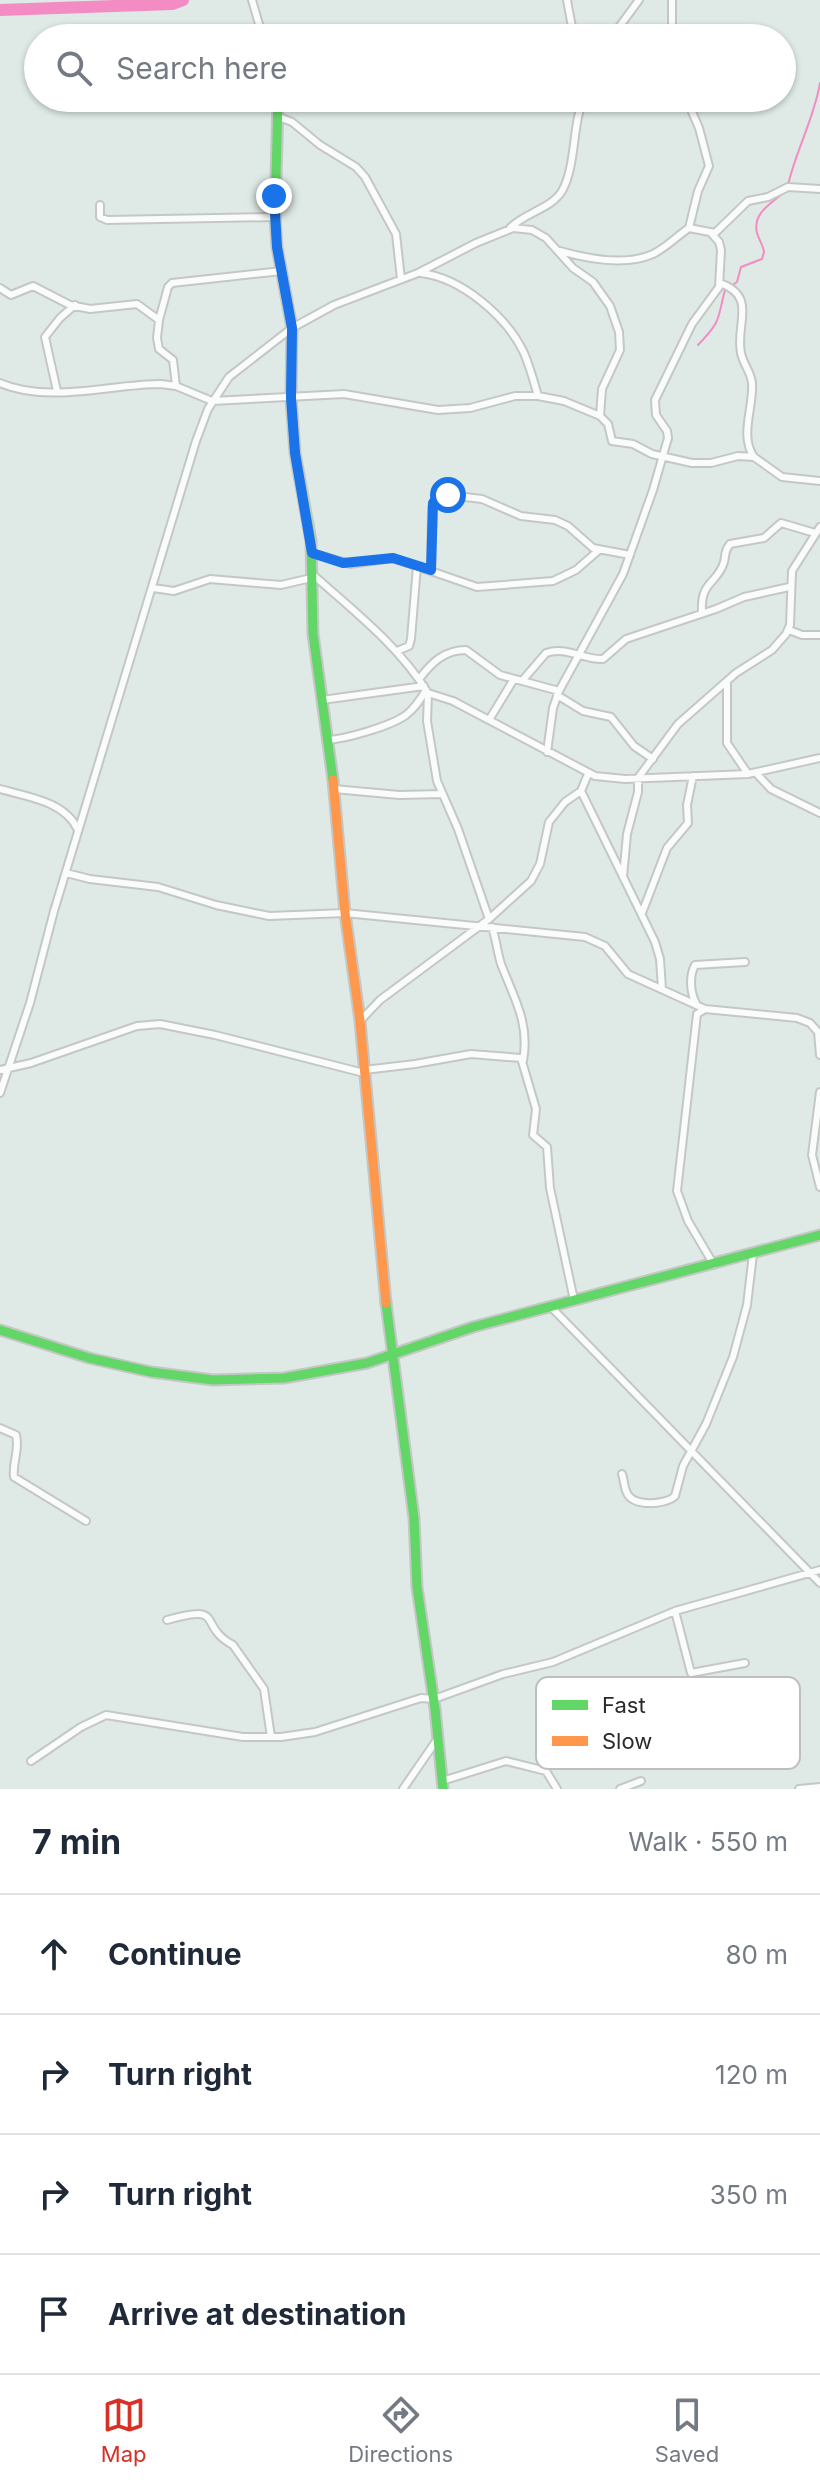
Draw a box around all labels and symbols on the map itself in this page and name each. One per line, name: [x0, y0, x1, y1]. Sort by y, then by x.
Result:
route end: [256, 178, 292, 214]
route start: [430, 477, 466, 513]
legend: [536, 1677, 800, 1769]
text: Fast: [602, 1692, 646, 1718]
text: Slow: [602, 1728, 652, 1754]

